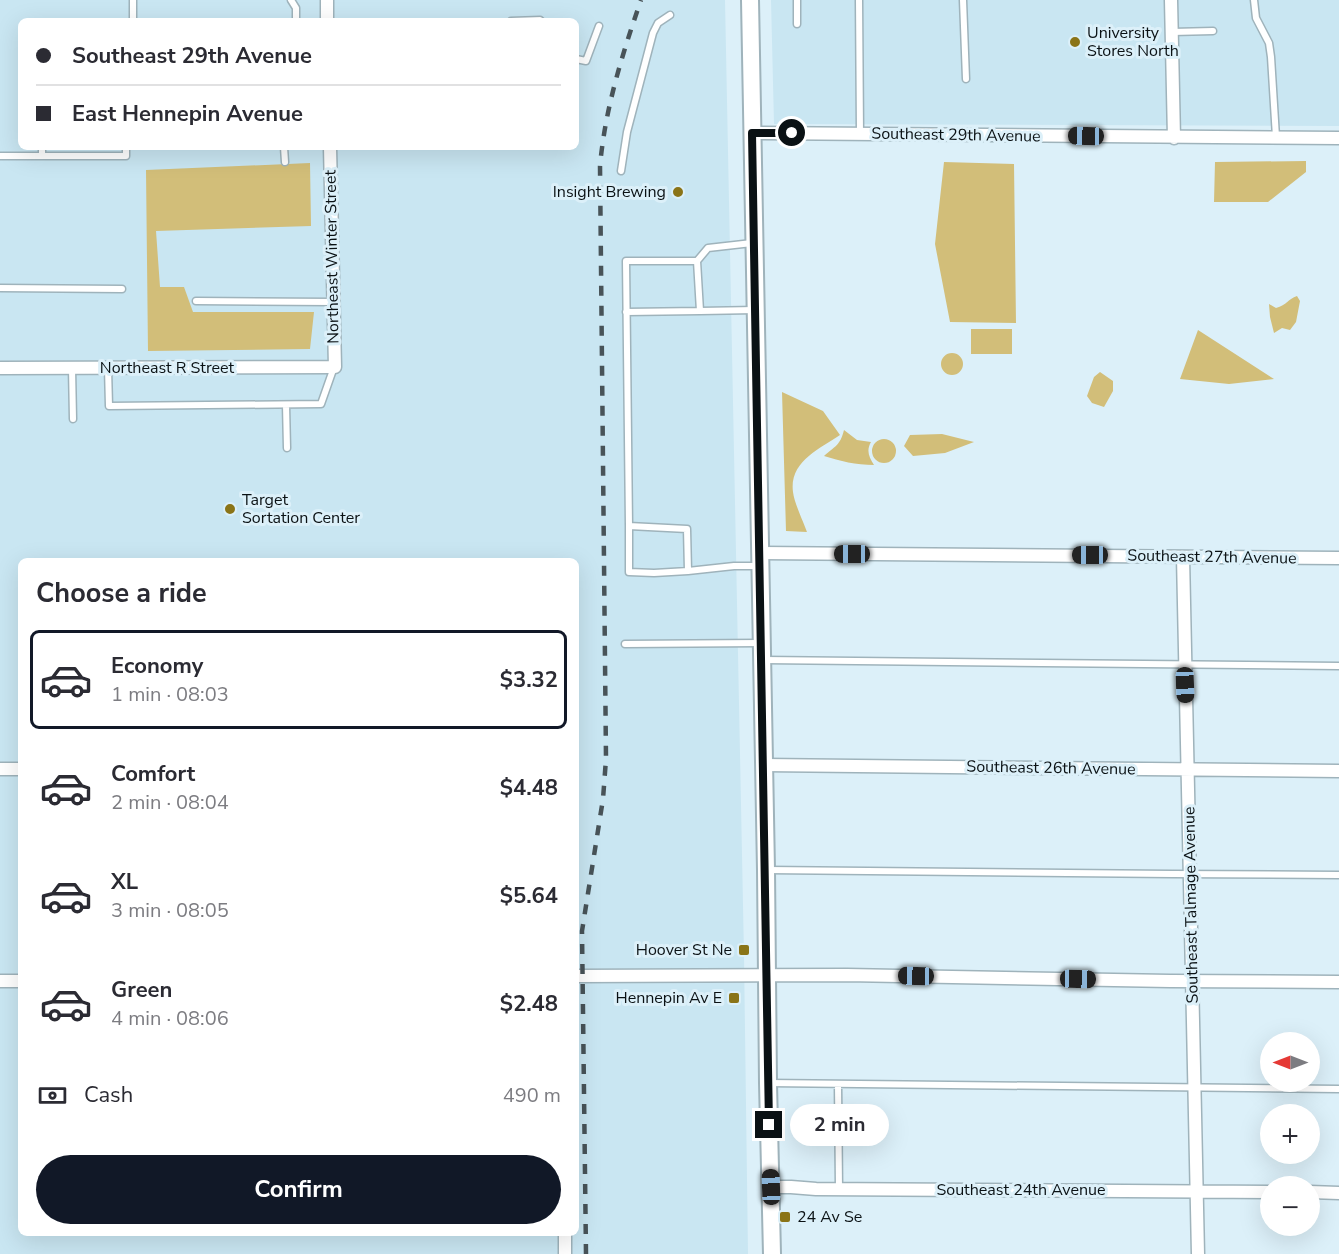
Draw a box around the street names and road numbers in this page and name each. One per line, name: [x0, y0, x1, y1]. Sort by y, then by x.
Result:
street label: Southeast 29th Avenue: [871, 123, 1041, 147]
street label: Northeast Winter Street: [319, 170, 345, 344]
street label: Northeast R Street: [100, 357, 235, 379]
street label: Southeast 27th Avenue: [1127, 545, 1297, 569]
street label: Southeast 26th Avenue: [966, 756, 1136, 780]
street label: Southeast Talmage Avenue: [1178, 806, 1204, 1004]
street label: Southeast 24th Avenue: [936, 1179, 1106, 1201]

